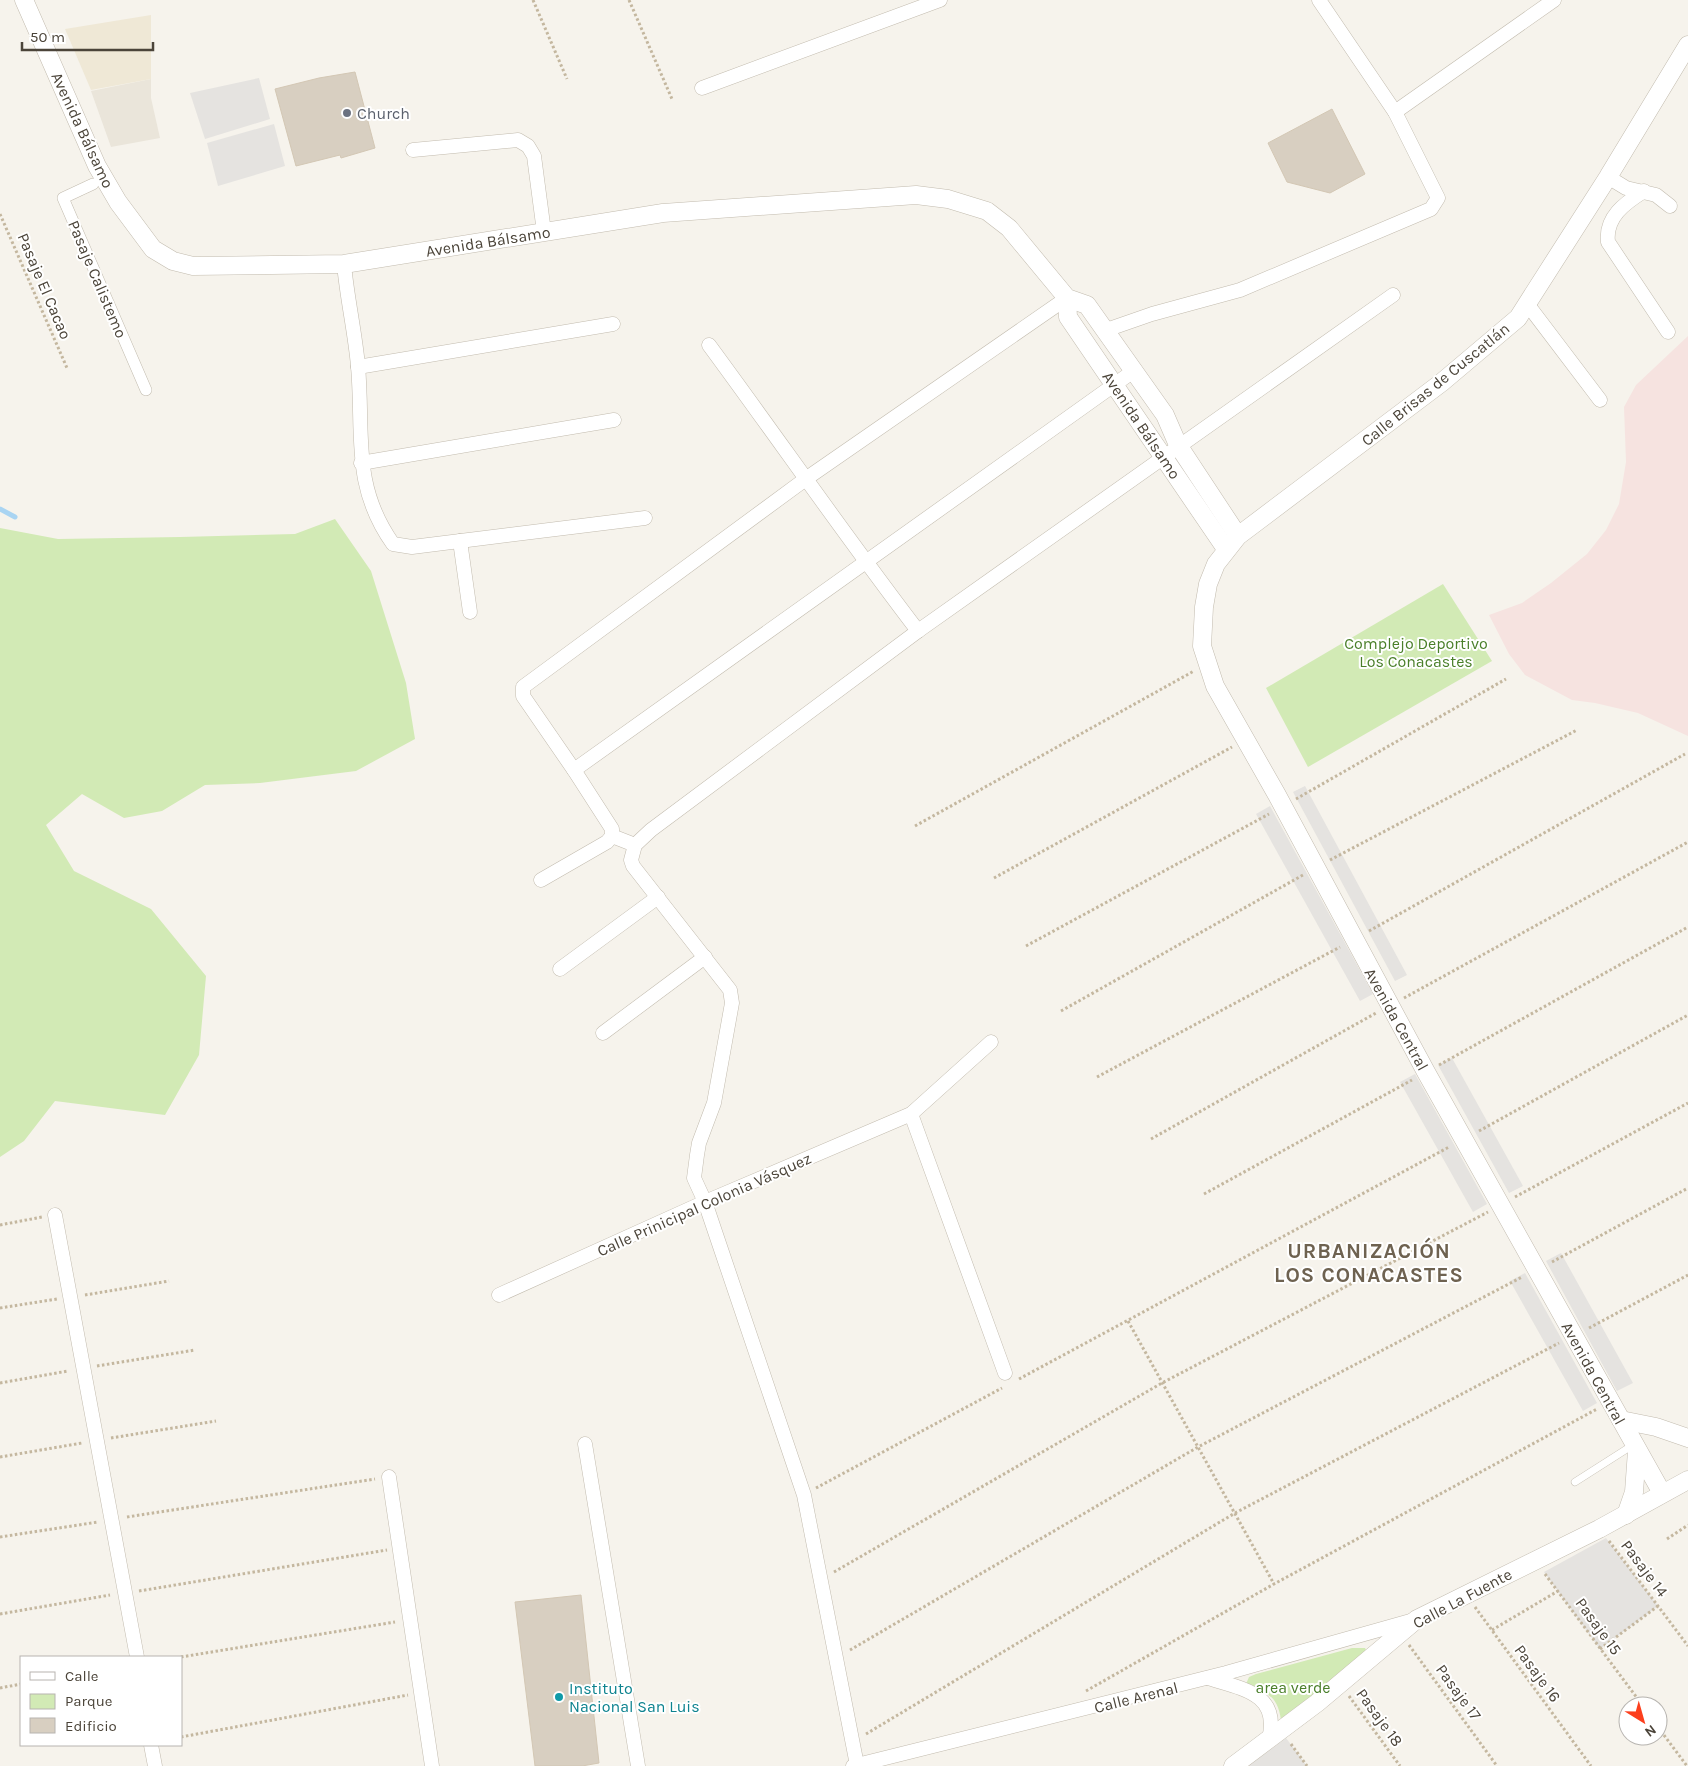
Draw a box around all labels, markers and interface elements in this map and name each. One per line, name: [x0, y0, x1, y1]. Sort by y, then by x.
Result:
scale bar: [22, 20, 154, 52]
text: 50 m: [30, 28, 65, 46]
street label: Avenida Bálsamo: [47, 69, 118, 191]
place label: Church: [357, 104, 410, 123]
marker: Church: [341, 107, 353, 119]
street label: Pasaje Calistemo: [64, 217, 131, 341]
street label: Avenida Bálsamo: [424, 222, 552, 261]
street label: Pasaje El Cacao: [14, 230, 75, 342]
street label: Calle Brisas de Cuscatlán: [1357, 319, 1513, 450]
street label: Avenida Bálsamo: [1099, 368, 1185, 483]
park label: Complejo Deportivo Los Conacastes: [1344, 634, 1488, 671]
street label: Avenida Central: [1361, 965, 1433, 1074]
street label: Calle Prinicipal Colonia Vásquez: [594, 1149, 814, 1260]
district label: URBANIZACIÓN LOS CONACASTES: [1274, 1237, 1464, 1287]
street label: Avenida Central: [1558, 1319, 1630, 1428]
street label: Pasaje 14: [1617, 1536, 1672, 1600]
street label: Calle La Fuente: [1409, 1564, 1515, 1633]
street label: Pasaje 15: [1571, 1594, 1626, 1659]
street label: Pasaje 16: [1510, 1641, 1565, 1706]
legend: [20, 1656, 182, 1746]
street label: Pasaje 17: [1432, 1661, 1486, 1724]
text: Calle: [65, 1667, 99, 1685]
street label: Calle Arenal: [1092, 1678, 1180, 1717]
park label: area verde: [1255, 1678, 1331, 1697]
place label: Instituto Nacional San Luis: [569, 1679, 700, 1716]
street label: Pasaje 18: [1352, 1685, 1407, 1750]
marker: Instituto Nacional San Luis: [553, 1691, 565, 1703]
text: Parque: [65, 1692, 113, 1710]
north arrow: [1618, 1696, 1668, 1746]
text: Edificio: [65, 1717, 117, 1735]
text: N: [1641, 1721, 1660, 1741]

